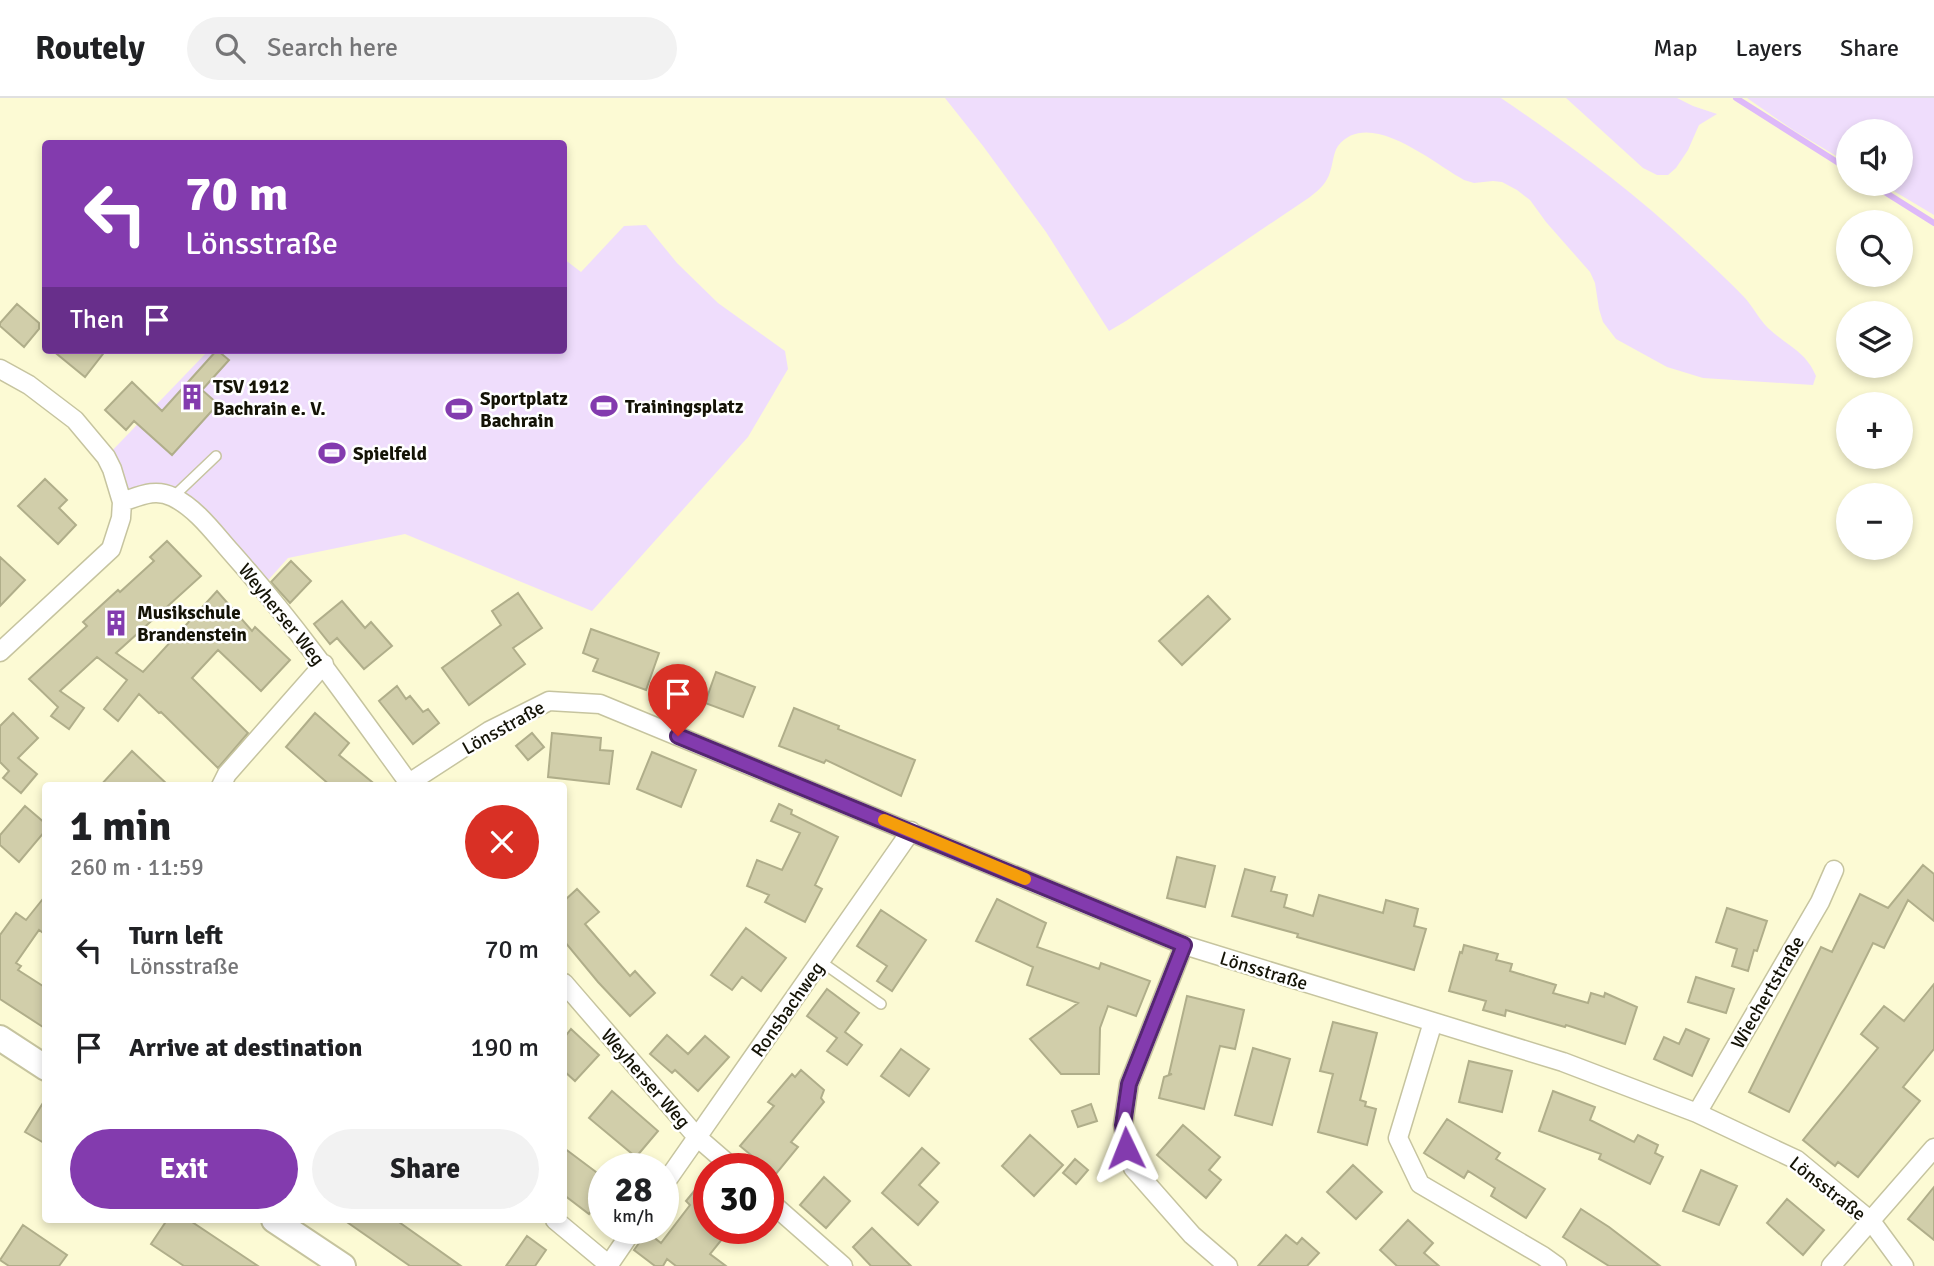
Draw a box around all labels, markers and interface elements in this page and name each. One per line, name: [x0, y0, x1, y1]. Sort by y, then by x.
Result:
search box: [187, 17, 677, 80]
text: Routely: [35, 28, 145, 69]
icon: search: [211, 29, 249, 67]
text: Search here: [267, 32, 398, 64]
text: Map: [1653, 33, 1698, 63]
text: Layers: [1736, 33, 1802, 63]
text: Share: [1840, 33, 1899, 63]
map controls: [1836, 119, 1913, 560]
button: sound: [1836, 119, 1913, 196]
text: 70 m: [185, 164, 288, 224]
icon: left: [70, 168, 161, 259]
button: search: [1836, 210, 1913, 287]
text: Lönsstraße: [185, 224, 338, 263]
icon: arrive: [138, 301, 176, 339]
button: layers: [1836, 301, 1913, 378]
text: Then: [70, 304, 124, 336]
place label: TSV 1912 Bachrain e. V.: [213, 375, 326, 421]
building icon: TSV 1912 Bachrain e. V.: [177, 382, 207, 412]
place label: Sportplatz Bachrain: [480, 387, 568, 433]
sports icon: Trainingsplatz: [589, 391, 619, 421]
button: +: [1836, 392, 1913, 469]
sports icon: Sportplatz Bachrain: [444, 394, 474, 424]
place label: Trainingsplatz: [625, 395, 744, 419]
sports icon: Spielfeld: [317, 438, 347, 468]
place label: Spielfeld: [353, 442, 427, 466]
button: −: [1836, 483, 1913, 560]
street label: Weyherser Weg: [233, 559, 330, 670]
place label: Musikschule Brandenstein: [137, 601, 247, 647]
building icon: Musikschule Brandenstein: [101, 608, 131, 638]
pin: [648, 664, 708, 736]
icon: arrive: [659, 675, 697, 713]
street label: Lönsstraße: [458, 695, 549, 760]
text: 1 min: [70, 801, 171, 852]
button: close: [465, 805, 539, 879]
text: 260 m · 11:59: [70, 853, 204, 882]
text: Turn left: [129, 920, 223, 952]
icon: left: [70, 931, 108, 969]
street label: Wiechertstraße: [1726, 932, 1810, 1053]
text: 70 m: [484, 934, 539, 966]
street label: Lönsstraße: [1217, 946, 1311, 996]
text: Lönsstraße: [129, 952, 239, 981]
street label: Ronsbachweg: [746, 957, 830, 1062]
street label: Weyherser Weg: [595, 1024, 695, 1133]
icon: arrive: [70, 1029, 108, 1067]
text: Arrive at destination: [129, 1032, 362, 1064]
text: 190 m: [470, 1032, 539, 1064]
position arrow: [1089, 1111, 1163, 1185]
button: Exit: [70, 1129, 298, 1209]
button: Share: [312, 1129, 539, 1209]
street label: Lönsstraße: [1784, 1151, 1871, 1226]
speed limit sign: 30: [693, 1153, 784, 1244]
text: 28: [615, 1168, 652, 1211]
text: km/h: [613, 1205, 654, 1227]

